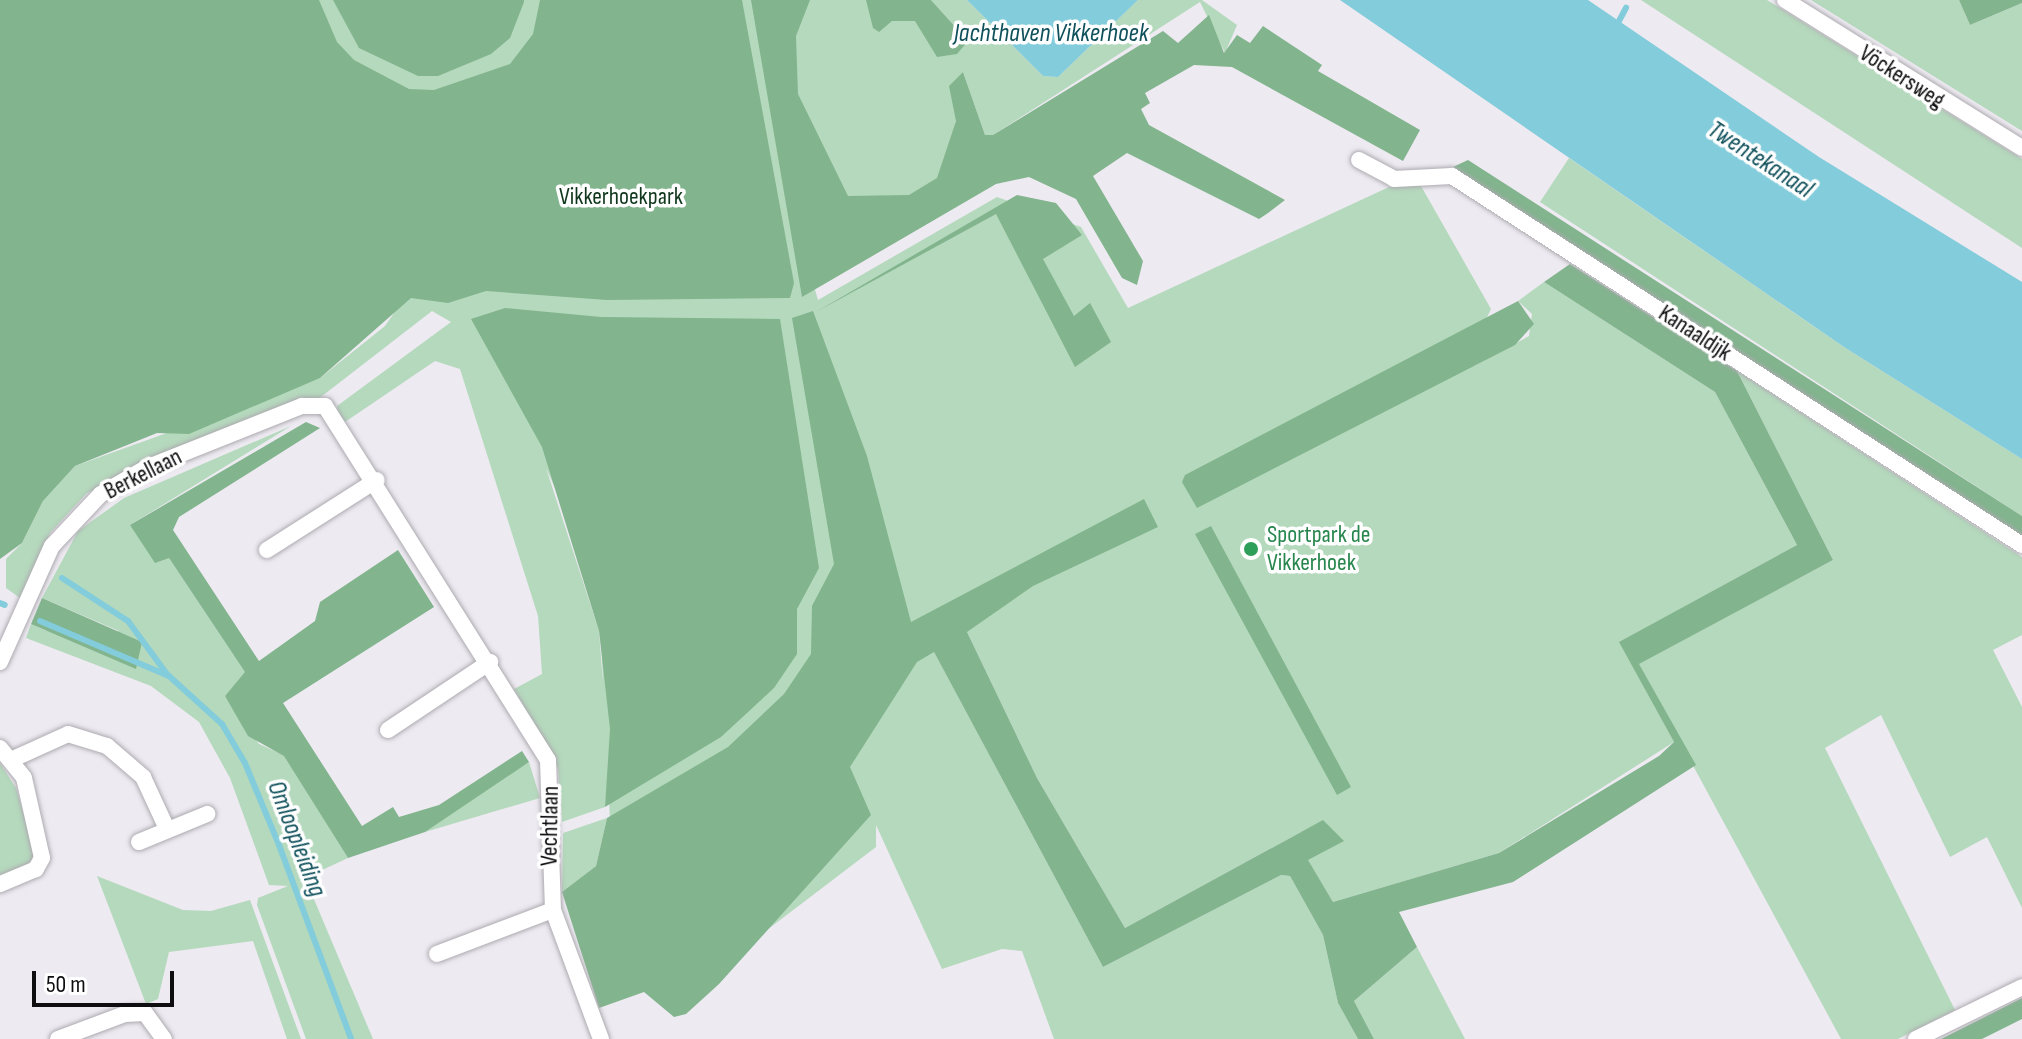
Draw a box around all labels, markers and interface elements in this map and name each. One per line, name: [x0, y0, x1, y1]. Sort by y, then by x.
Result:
water label: Jachthaven Vikkerhoek: [954, 18, 1148, 50]
street label: Vöckersweg: [1854, 39, 1950, 115]
water label: Twentekanaal: [1702, 115, 1818, 205]
park label: Vikkerhoekpark: [559, 183, 683, 211]
street label: Kanaaldijk: [1653, 299, 1737, 367]
street label: Berkellaan: [99, 442, 187, 506]
place label: Sportpark de Vikkerhoek: [1267, 521, 1370, 577]
marker: Sportpark de Vikkerhoek: [1242, 540, 1260, 558]
water label: Omloopleiding: [260, 777, 332, 901]
street label: Vechtlaan: [535, 786, 565, 866]
scale bar: [36, 955, 178, 1005]
text: 50 m: [46, 970, 86, 999]

